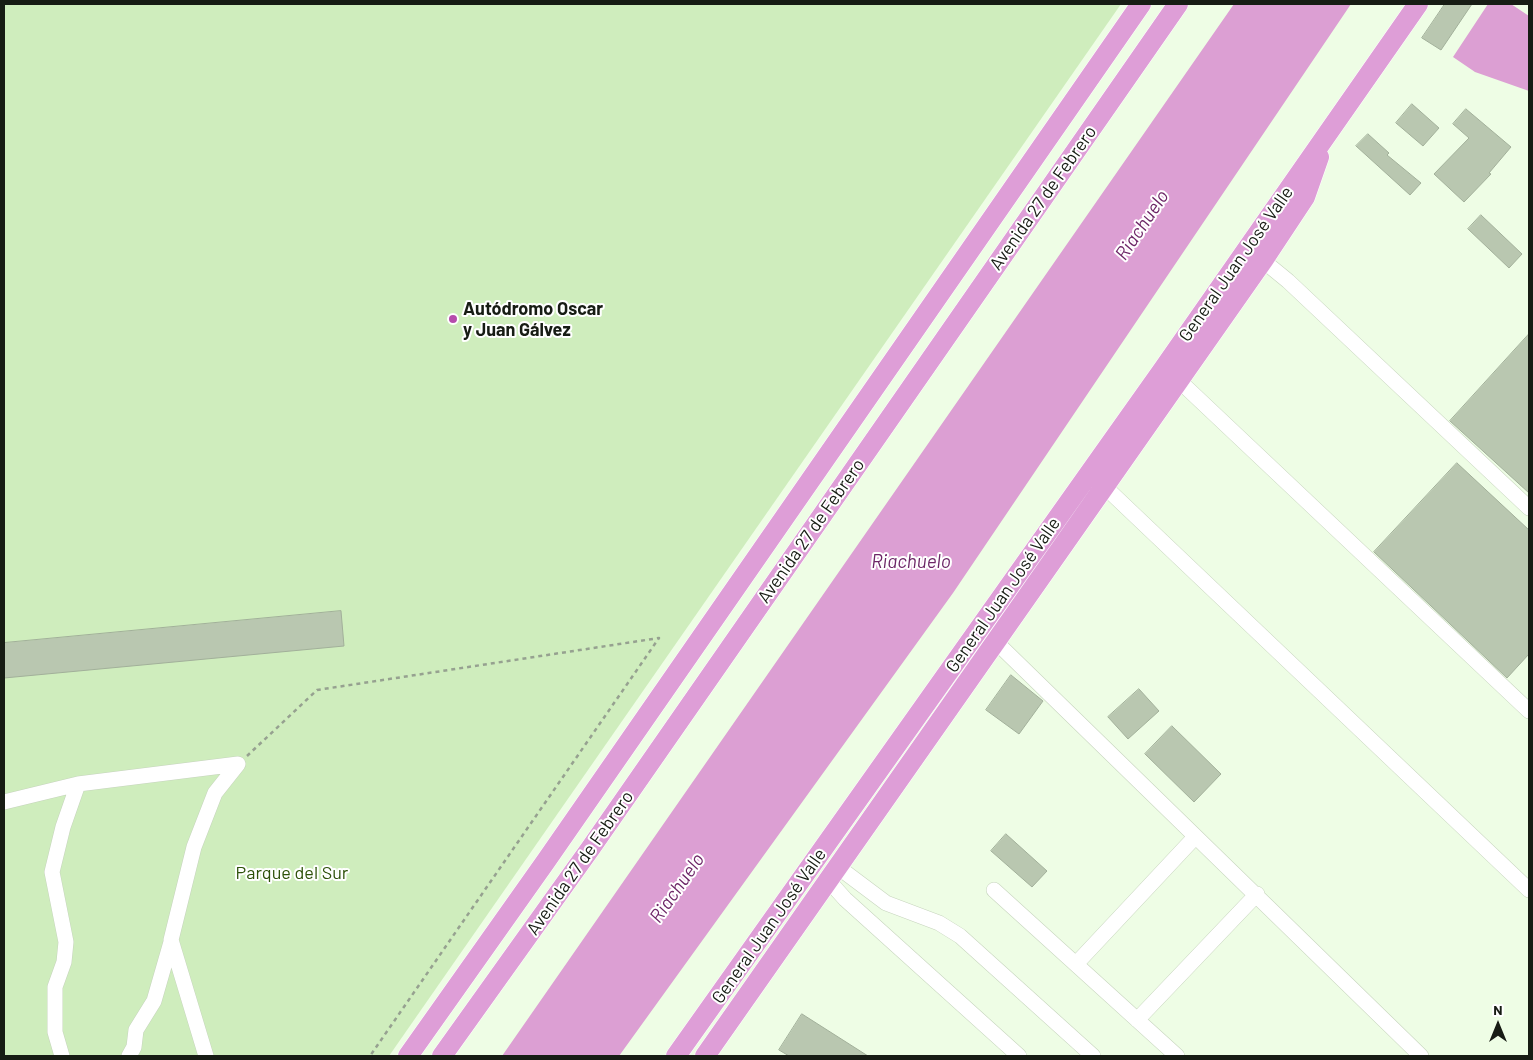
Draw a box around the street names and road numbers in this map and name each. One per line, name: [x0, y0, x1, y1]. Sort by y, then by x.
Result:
street label: Avenida 27 de Febrero: [985, 122, 1101, 274]
street label: General Juan José Valle: [1174, 182, 1298, 346]
street label: Avenida 27 de Febrero: [753, 455, 869, 607]
street label: General Juan José Valle: [941, 513, 1065, 677]
street label: Avenida 27 de Febrero: [522, 787, 638, 939]
street label: General Juan José Valle: [707, 844, 831, 1008]

